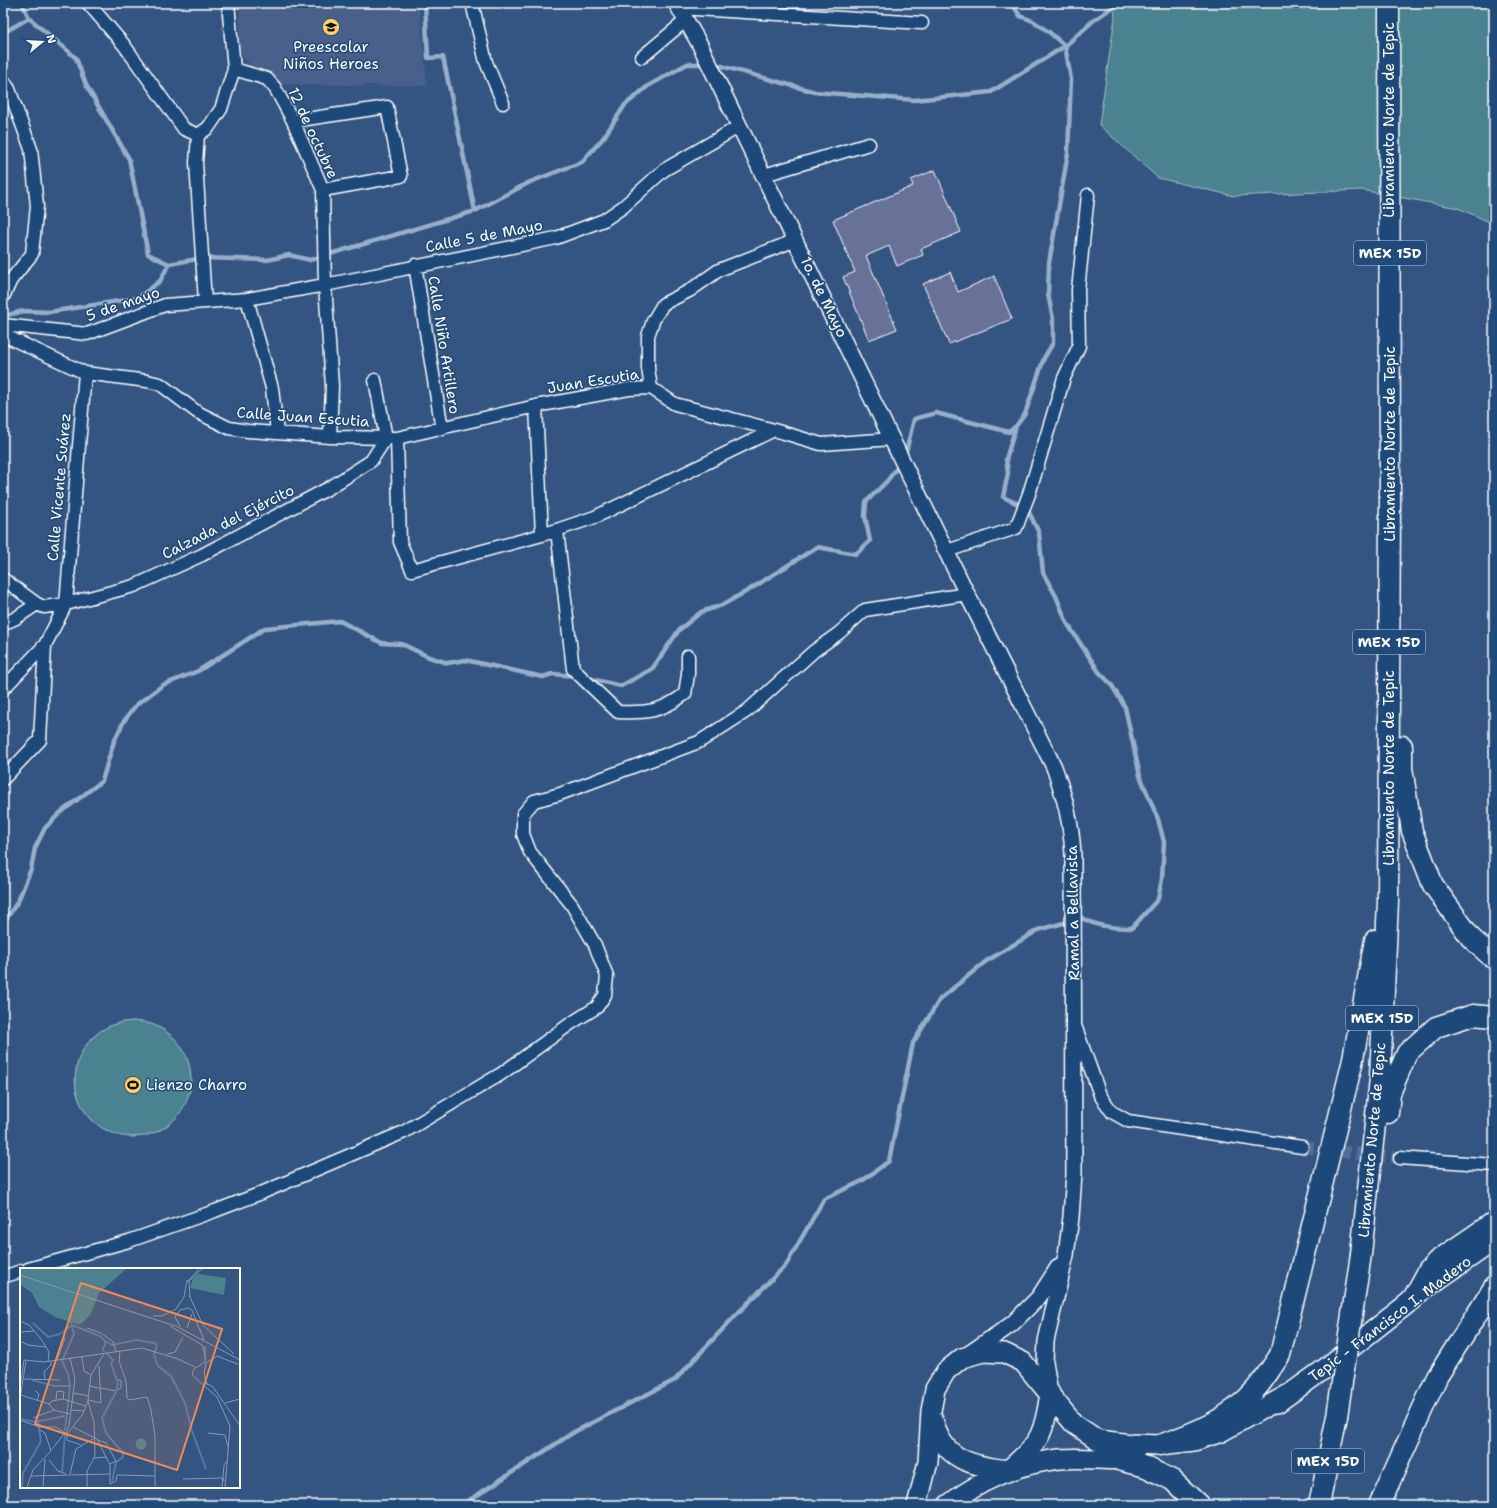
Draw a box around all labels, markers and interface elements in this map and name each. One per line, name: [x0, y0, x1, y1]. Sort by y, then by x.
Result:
school or university icon: Preescolar Niños Heroes: [321, 17, 341, 37]
north arrow: [22, 22, 62, 62]
street label: Libramiento Norte de Tepic: [1379, 22, 1399, 218]
text: N: [43, 33, 60, 46]
place label: Preescolar Niños Heroes: [283, 37, 379, 74]
street label: 12 de octubre: [283, 84, 343, 182]
street label: Calle 5 de Mayo: [424, 215, 544, 257]
road number: MEX 15D: [1354, 241, 1426, 265]
street label: 1o. de Mayo: [796, 253, 852, 341]
street label: Calle Niño Artillero: [423, 274, 465, 416]
street label: 5 de mayo: [83, 282, 163, 326]
street label: Libramiento Norte de Tepic: [1380, 346, 1400, 542]
street label: Juan Escutia: [546, 364, 641, 398]
street label: Calle Juan Escutia: [236, 402, 371, 432]
street label: Calle Vicente Suárez: [43, 412, 75, 562]
street label: Calzada del Ejército: [158, 480, 298, 564]
road number: MEX 15D: [1353, 630, 1425, 654]
street label: Libramiento Norte de Tepic: [1379, 670, 1399, 866]
street label: Ramal a Bellavista: [1062, 845, 1084, 981]
road number: MEX 15D: [1346, 1006, 1418, 1030]
street label: Libramiento Norte de Tepic: [1354, 1042, 1390, 1238]
sports icon: Lienzo Charro: [123, 1075, 143, 1095]
place label: Lienzo Charro: [146, 1075, 247, 1095]
street label: Tepic - Francisco I. Madero: [1305, 1251, 1475, 1387]
inset map: [20, 1268, 240, 1488]
road number: MEX 15D: [1292, 1449, 1364, 1473]

